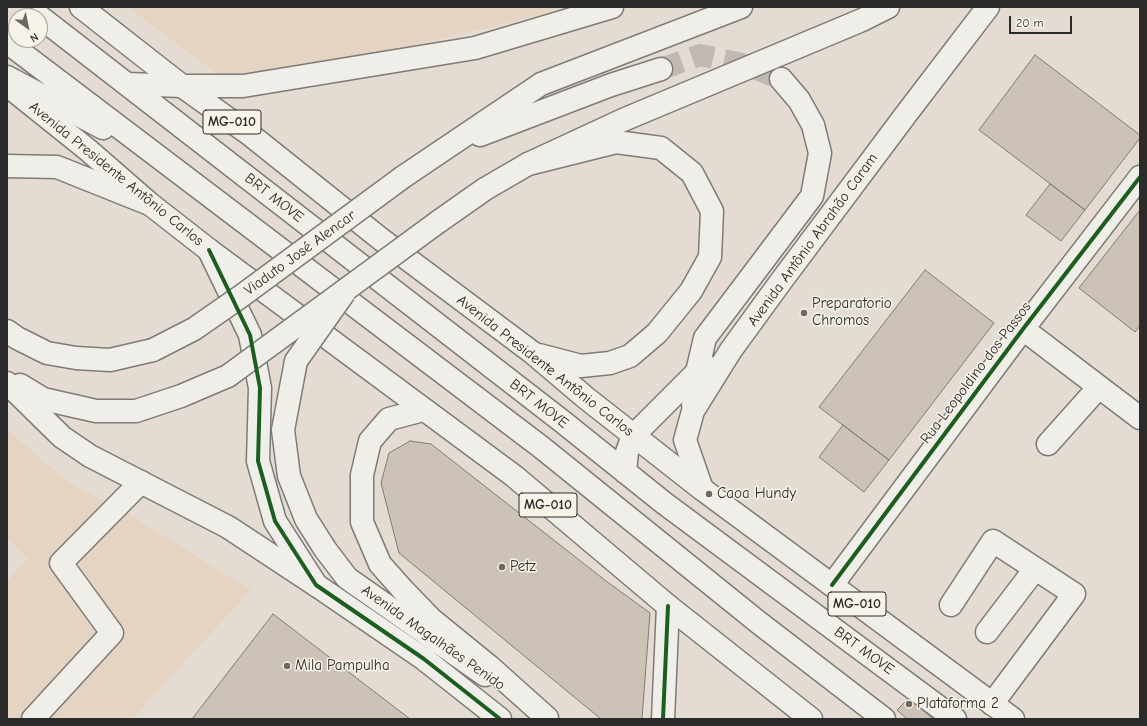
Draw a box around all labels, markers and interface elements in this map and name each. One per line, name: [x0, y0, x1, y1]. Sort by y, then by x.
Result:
north arrow: [8, 8, 48, 48]
scale bar: [1011, 8, 1074, 34]
text: 20 m: [1016, 16, 1044, 30]
text: N: [28, 30, 41, 45]
street label: Avenida Presidente Antônio Carlos: [25, 98, 207, 250]
road number: MG-010: [203, 110, 261, 134]
street label: Avenida Antônio Abrahão Caram: [744, 150, 882, 330]
street label: BRT MOVE: [241, 169, 307, 227]
street label: Viaduto José Alencar: [241, 206, 359, 300]
street label: Avenida Presidente Antônio Carlos: [453, 291, 637, 441]
place label: Preparatorio Chromos: [812, 295, 892, 330]
street label: Rua Leopoldino dos Passos: [917, 299, 1035, 447]
marker: Preparatorio Chromos: [799, 308, 809, 318]
street label: BRT MOVE: [506, 375, 572, 433]
place label: Caoa Hundy: [717, 485, 796, 503]
marker: Caoa Hundy: [704, 489, 714, 499]
road number: MG-010: [519, 493, 577, 517]
place label: Petz: [510, 558, 536, 576]
marker: Petz: [497, 562, 507, 572]
street label: Avenida Magalhães Penido: [358, 582, 508, 694]
road number: MG-010: [828, 592, 886, 616]
street label: BRT MOVE: [830, 623, 898, 679]
place label: Mila Pampulha: [295, 657, 390, 675]
marker: Mila Pampulha: [282, 661, 292, 671]
place label: Plataforma 2: [917, 695, 999, 713]
marker: Plataforma 2: [904, 699, 914, 709]

